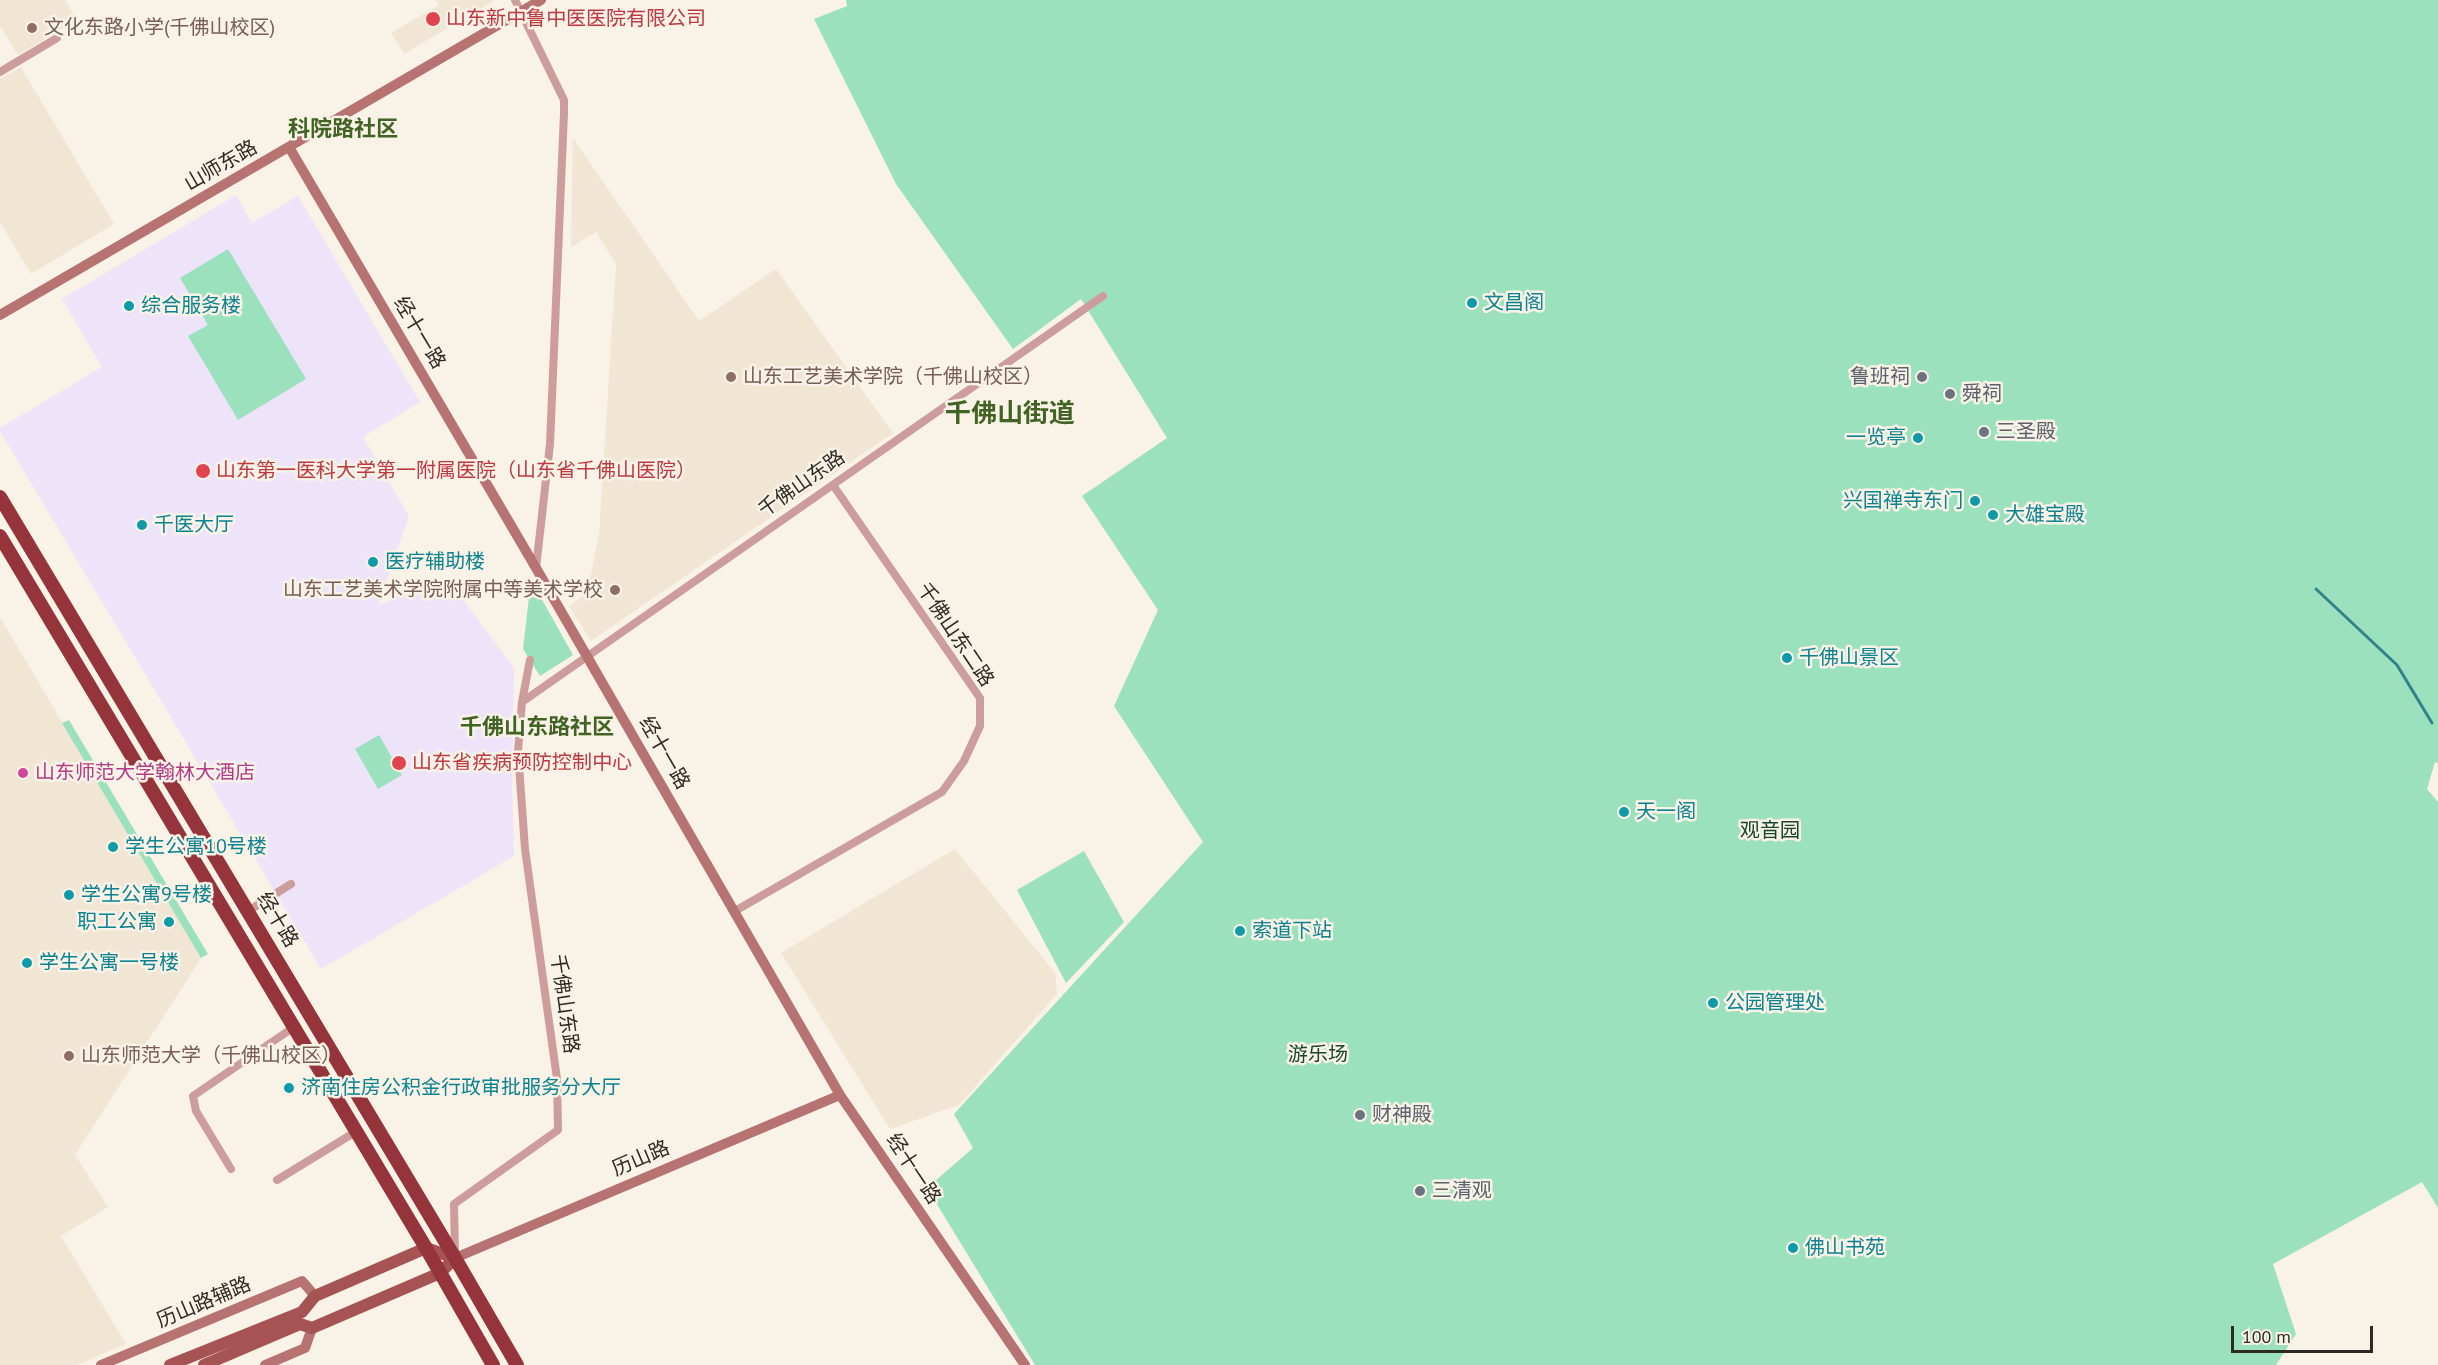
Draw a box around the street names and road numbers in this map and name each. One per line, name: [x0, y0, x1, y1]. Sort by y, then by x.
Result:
street label: 山师东路: [180, 136, 262, 196]
street label: 经十一路: [388, 293, 450, 373]
street label: 千佛山东路: [754, 445, 850, 523]
street label: 千佛山东二路: [912, 579, 998, 691]
street label: 经十一路: [634, 712, 694, 794]
street label: 经十路: [251, 888, 303, 952]
street label: 千佛山东路: [545, 953, 583, 1055]
street label: 经十一路: [881, 1129, 945, 1209]
street label: 历山路: [609, 1136, 673, 1182]
street label: 历山路辅路: [153, 1272, 255, 1334]

